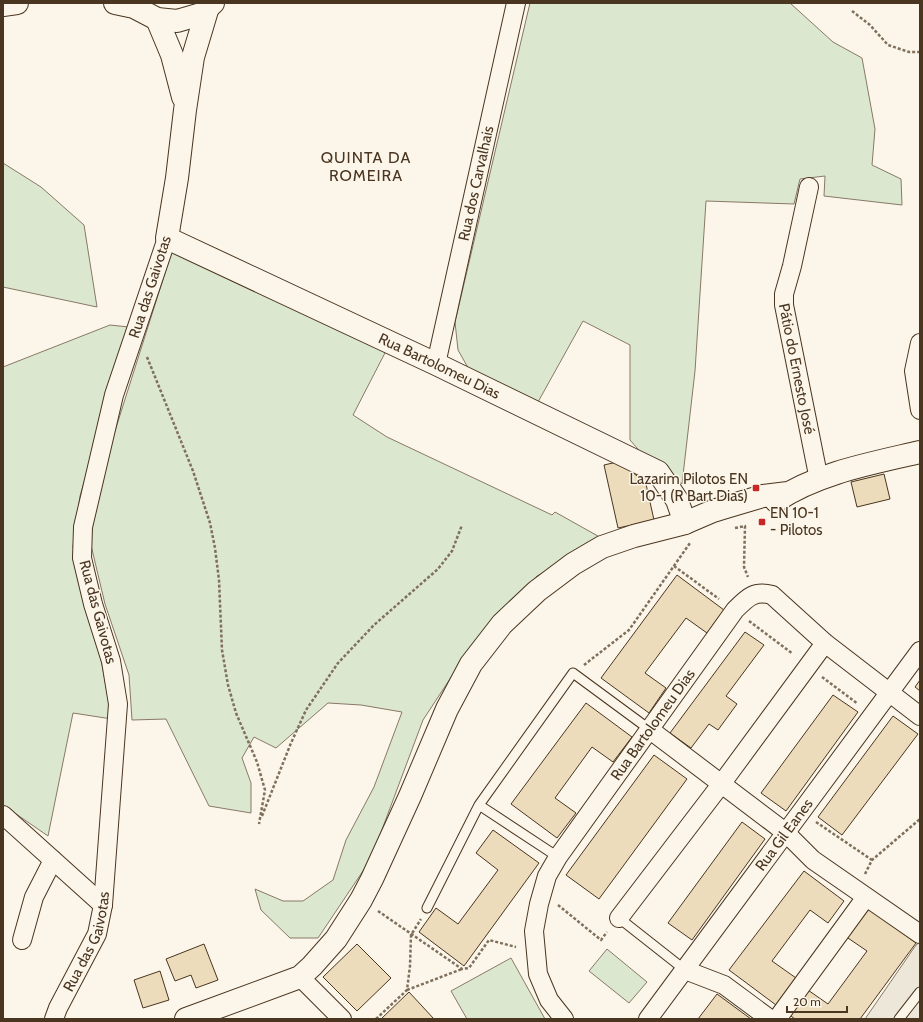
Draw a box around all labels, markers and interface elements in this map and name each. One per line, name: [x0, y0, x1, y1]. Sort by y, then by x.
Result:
street label: Rua dos Carvalhais: [455, 124, 498, 243]
district label: QUINTA DA ROMEIRA: [321, 148, 411, 185]
street label: Rua das Gaivotas: [125, 233, 175, 341]
street label: Pátio do Ernesto José: [775, 302, 819, 436]
street label: Rua Bartolomeu Dias: [376, 329, 503, 403]
place label: Lazarim Pilotos EN 10-1 (R Bart Dias): [630, 470, 748, 505]
marker: Lazarim Pilotos EN 10-1 (R Bart Dias): [751, 483, 761, 493]
place label: EN 10-1 - Pilotos: [770, 504, 822, 539]
marker: EN 10-1 - Pilotos: [757, 517, 767, 527]
street label: Rua das Gaivotas: [75, 558, 121, 666]
street label: Rua Bartolomeu Dias: [607, 665, 699, 784]
street label: Rua Gil Eanes: [752, 795, 817, 874]
street label: Rua das Gaivotas: [59, 891, 113, 995]
scale bar: [787, 988, 847, 1014]
text: 20 m: [793, 994, 821, 1009]

